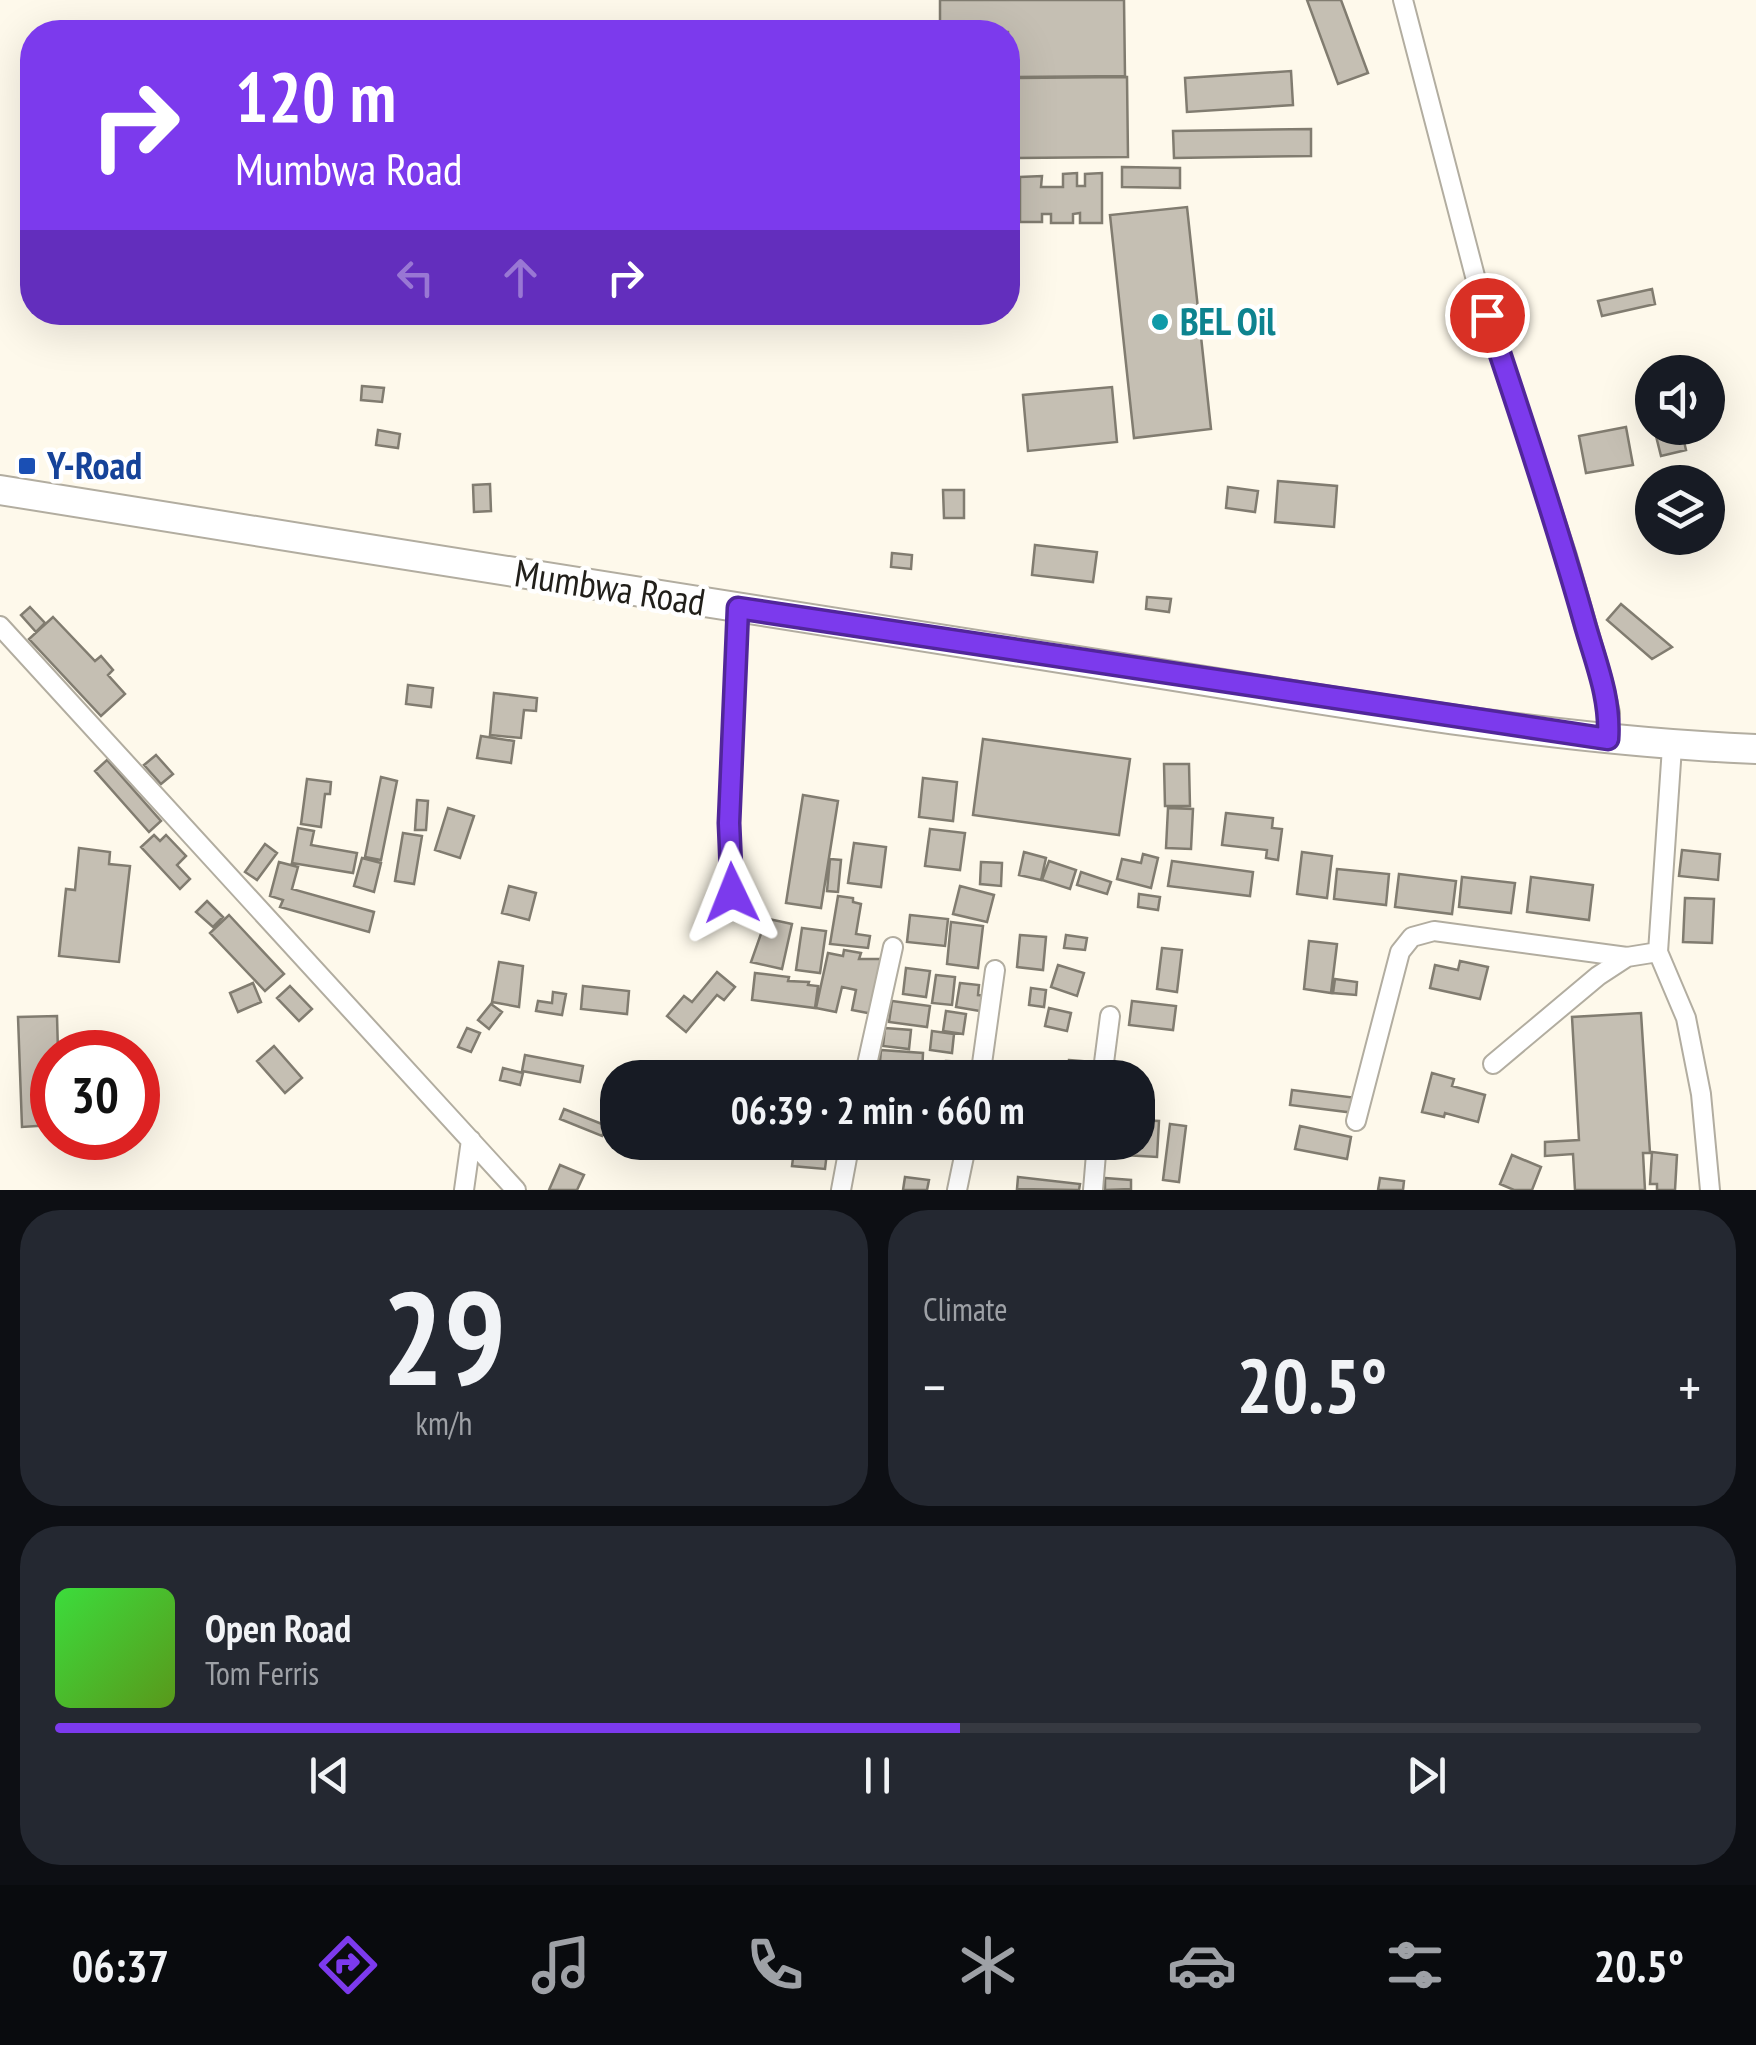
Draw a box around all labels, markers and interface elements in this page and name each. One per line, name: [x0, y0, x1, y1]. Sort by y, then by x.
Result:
text: 120 m: [235, 51, 396, 141]
icon: right: [70, 60, 200, 190]
text: Mumbwa Road: [235, 139, 462, 197]
icon: left: [388, 250, 443, 305]
icon: ahead: [493, 250, 548, 305]
icon: right: [598, 250, 653, 305]
pin: [1445, 273, 1530, 358]
icon: arrive: [1460, 288, 1515, 343]
place label: BEL Oil: [1180, 296, 1276, 345]
marker: BEL Oil: [1149, 311, 1171, 333]
map controls: [1635, 355, 1725, 555]
button: sound: [1635, 355, 1725, 445]
place label: Y-Road: [46, 440, 142, 489]
marker: Y-Road: [16, 455, 38, 477]
button: layers: [1635, 465, 1725, 555]
street label: Mumbwa Road: [512, 547, 709, 626]
position arrow: [680, 841, 784, 945]
speed limit sign: 30: [30, 1030, 160, 1160]
text: 06:39 · 2 min · 660 m: [731, 1085, 1024, 1134]
text: 29: [382, 1253, 506, 1421]
text: Climate: [923, 1288, 1007, 1330]
text: 20.5°: [1237, 1337, 1387, 1434]
text: −: [923, 1351, 946, 1422]
text: +: [1678, 1351, 1701, 1422]
text: km/h: [416, 1402, 472, 1444]
text: Open Road: [205, 1603, 351, 1652]
text: Tom Ferris: [205, 1652, 319, 1694]
icon: previous: [302, 1748, 357, 1803]
icon: pause: [850, 1748, 905, 1803]
icon: next: [1399, 1748, 1454, 1803]
icon: directions: [313, 1930, 383, 2000]
icon: music: [526, 1930, 596, 2000]
icon: phone: [740, 1930, 810, 2000]
icon: climate: [953, 1930, 1023, 2000]
icon: car: [1167, 1930, 1237, 2000]
icon: filters: [1380, 1930, 1450, 2000]
text: 06:37: [72, 1936, 169, 1994]
text: 20.5°: [1594, 1936, 1684, 1994]

